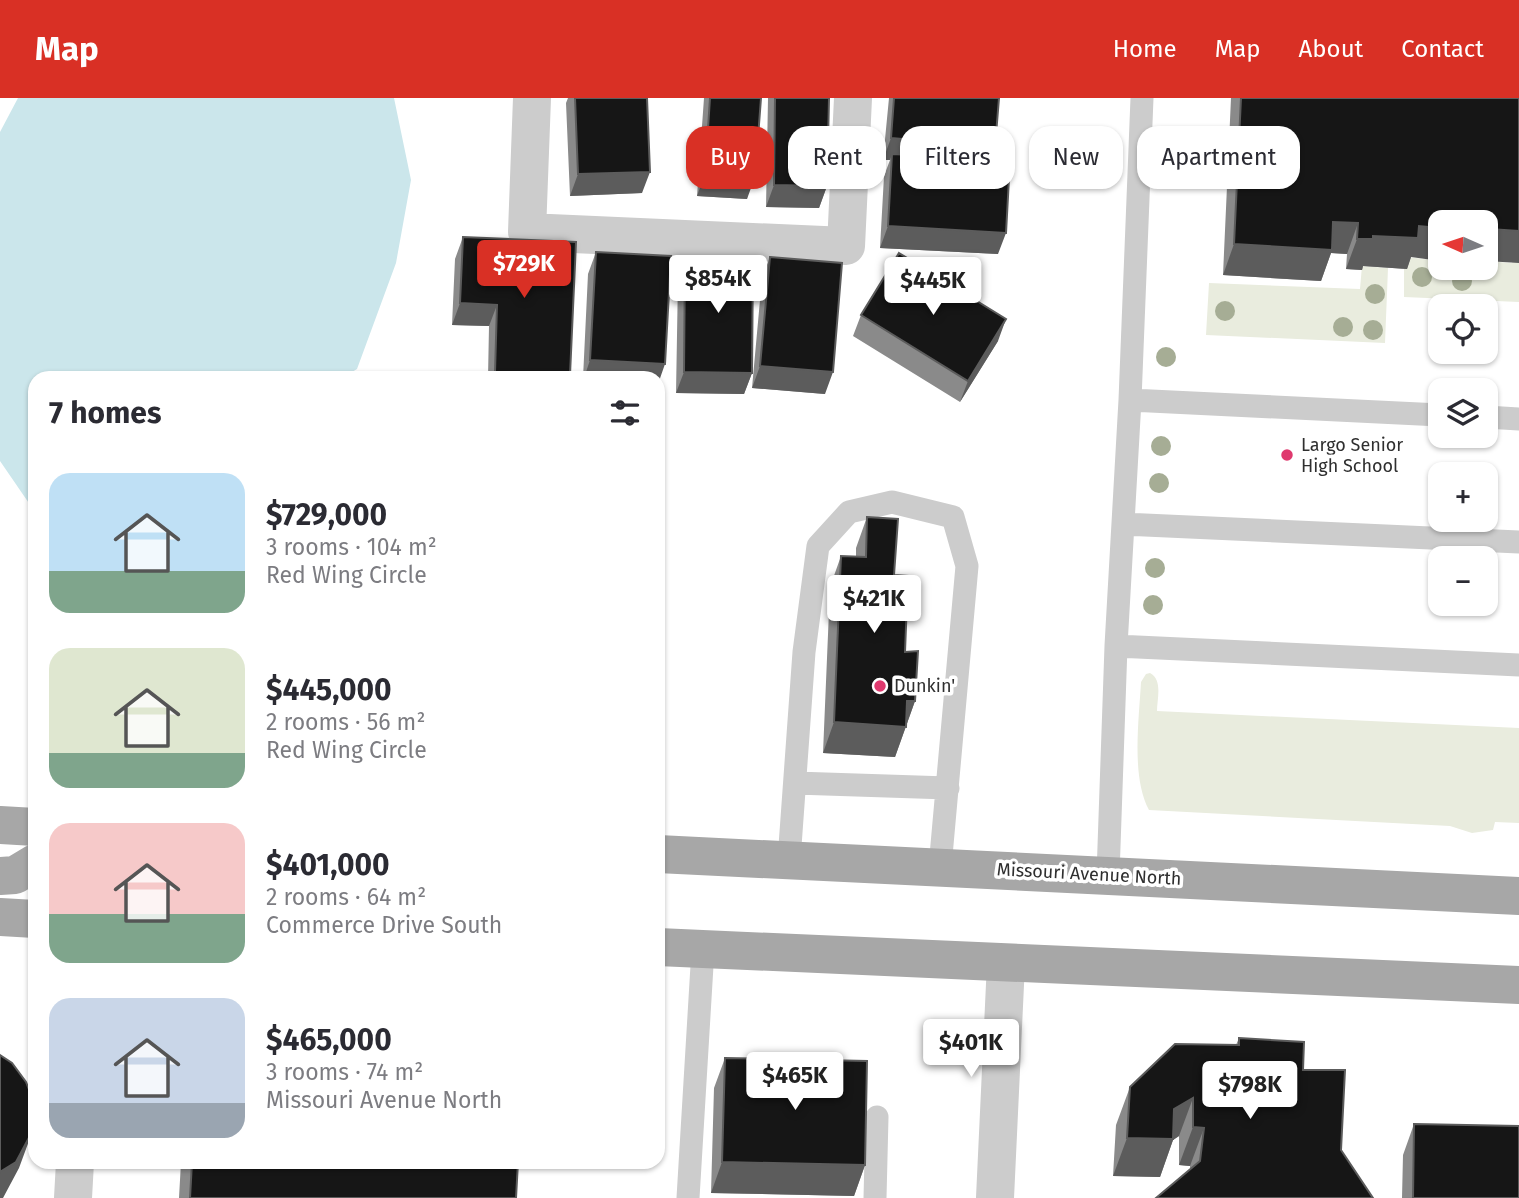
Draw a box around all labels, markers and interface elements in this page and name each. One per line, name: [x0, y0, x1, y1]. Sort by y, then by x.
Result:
text: Map: [35, 29, 99, 69]
text: Home: [1113, 35, 1177, 63]
text: Map: [1215, 35, 1261, 63]
text: About: [1299, 35, 1363, 63]
text: Contact: [1401, 35, 1484, 63]
chip: Buy: [686, 126, 774, 189]
chip: Rent: [788, 126, 886, 189]
chip: Filters: [900, 126, 1015, 189]
chip: New: [1029, 126, 1123, 189]
chip: Apartment: [1137, 126, 1300, 189]
north arrow: [1428, 210, 1498, 280]
map controls: [1428, 210, 1498, 616]
pin: $729K: [475, 240, 573, 300]
text: $729K: [493, 249, 555, 277]
pin: $854K: [669, 256, 767, 315]
pin: $445K: [884, 258, 982, 317]
text: $854K: [685, 264, 751, 292]
text: $445K: [900, 266, 966, 294]
button: locate: [1428, 294, 1498, 364]
button: layers: [1428, 378, 1498, 448]
icon: filters: [606, 394, 644, 432]
text: 7 homes: [49, 395, 161, 431]
place label: Largo Senior High School: [1301, 434, 1403, 477]
marker: Largo Senior High School: [1279, 447, 1295, 463]
button: +: [1428, 462, 1498, 532]
text: $729,000: [266, 497, 387, 533]
icon: home: [105, 501, 189, 585]
text: 3 rooms · 104 m²: [266, 533, 437, 561]
button: −: [1428, 546, 1498, 616]
text: Red Wing Circle: [266, 561, 427, 589]
pin: $421K: [825, 575, 923, 635]
text: $421K: [843, 584, 905, 612]
text: $445,000: [266, 672, 392, 708]
place label: Dunkin': [894, 675, 955, 697]
icon: home: [105, 676, 189, 760]
marker: Dunkin': [872, 678, 888, 694]
text: 2 rooms · 56 m²: [266, 708, 425, 736]
text: Red Wing Circle: [266, 736, 427, 764]
text: $401,000: [266, 847, 390, 883]
icon: home: [105, 851, 189, 935]
street label: Missouri Avenue North: [996, 858, 1182, 890]
text: 2 rooms · 64 m²: [266, 883, 426, 911]
text: Commerce Drive South: [266, 911, 502, 939]
pin: $401K: [922, 1020, 1020, 1079]
text: $465,000: [266, 1022, 392, 1058]
icon: home: [105, 1026, 189, 1110]
text: $401K: [939, 1028, 1003, 1056]
pin: $465K: [746, 1052, 844, 1112]
text: 3 rooms · 74 m²: [266, 1058, 423, 1086]
text: $465K: [762, 1061, 828, 1089]
pin: $798K: [1201, 1062, 1299, 1121]
text: $798K: [1218, 1070, 1282, 1098]
text: Missouri Avenue North: [266, 1086, 502, 1114]

